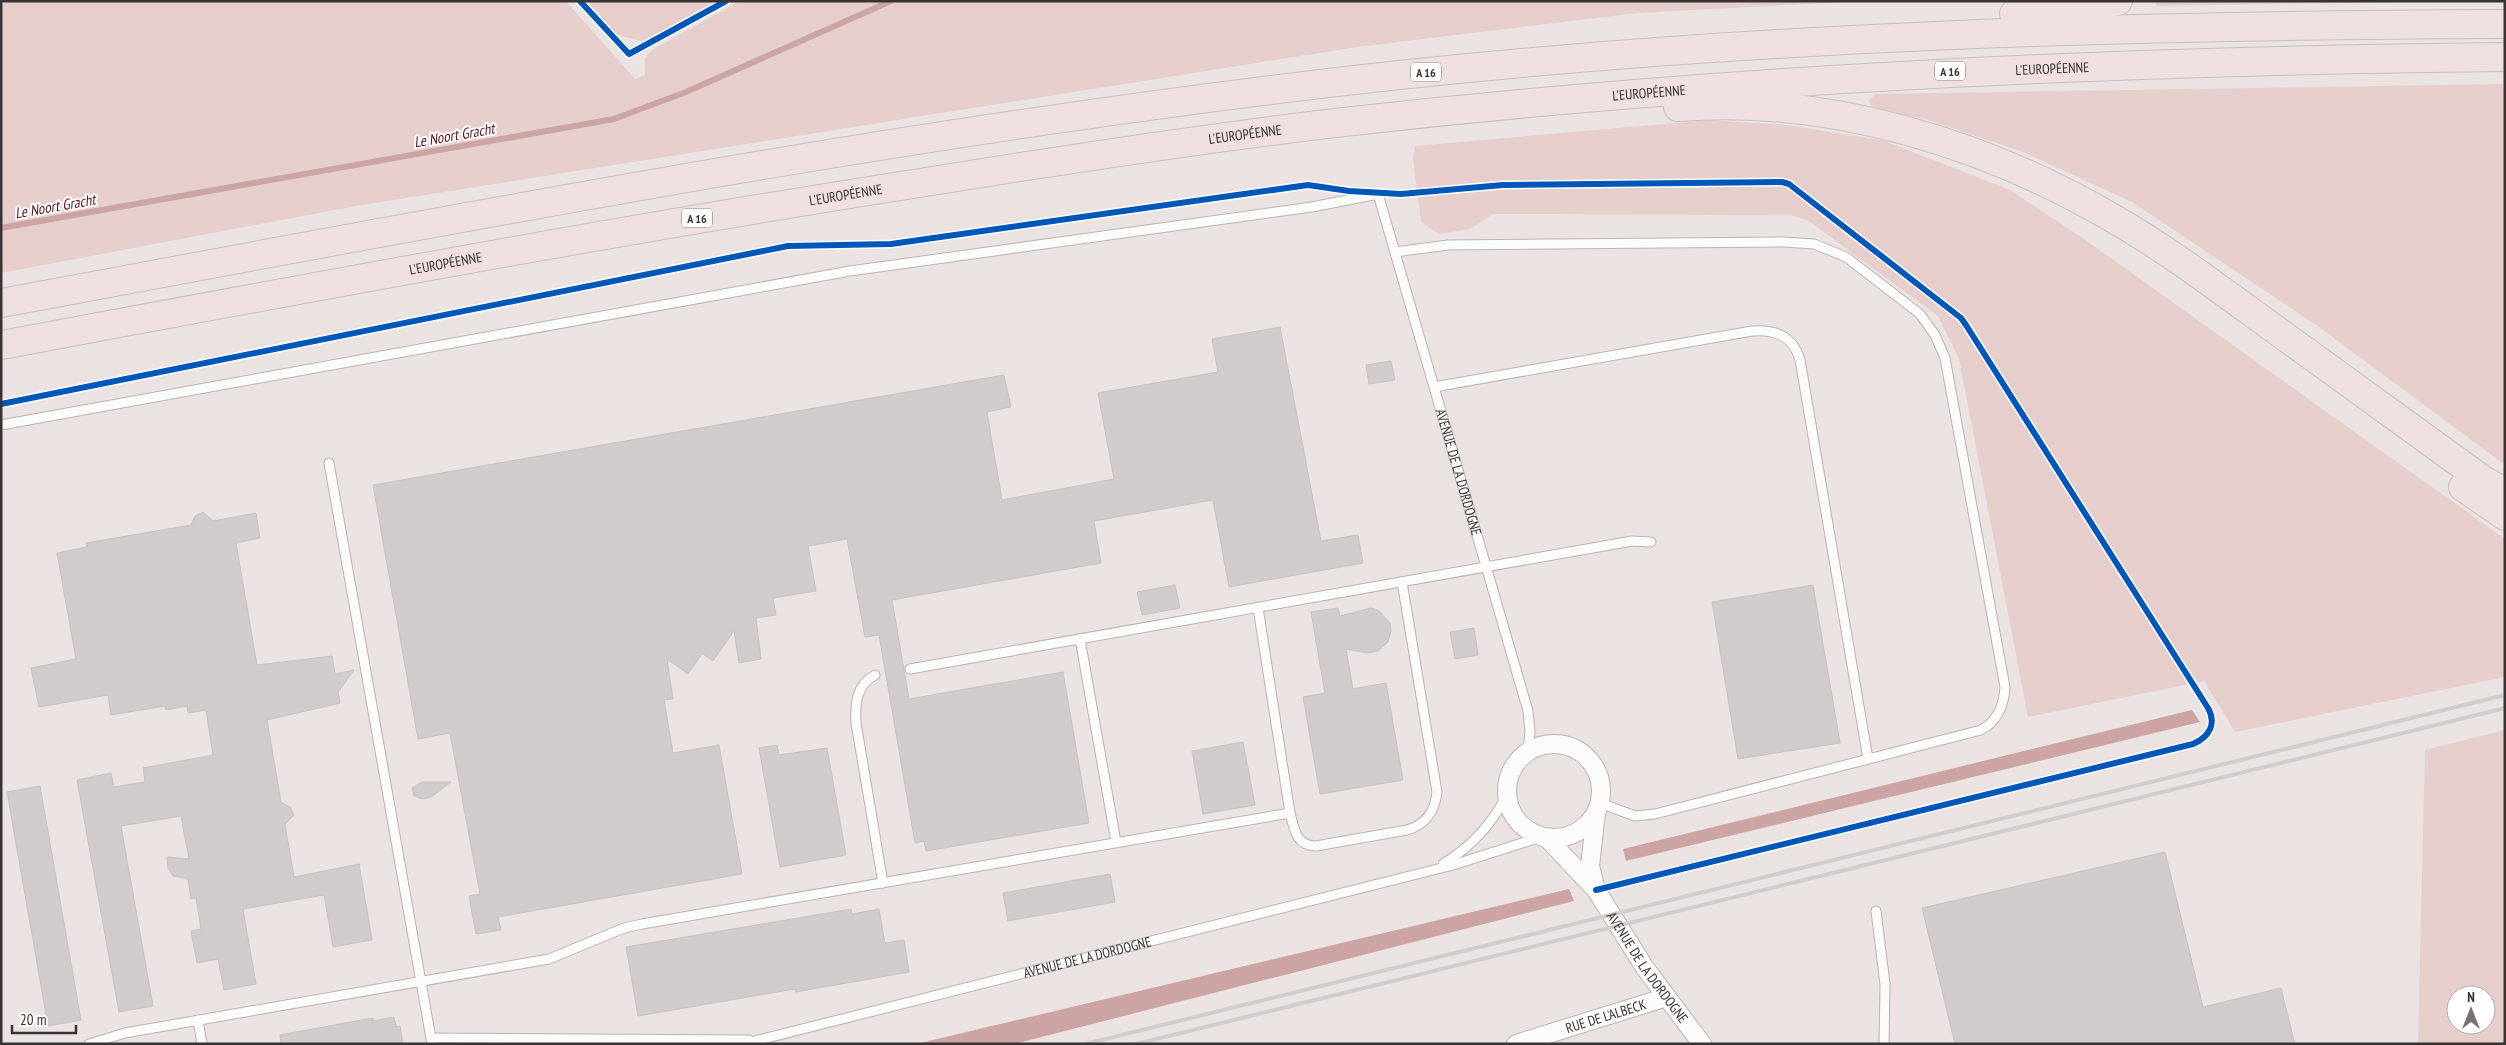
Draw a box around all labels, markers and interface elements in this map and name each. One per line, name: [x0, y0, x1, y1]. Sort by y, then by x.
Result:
street label: L'EUROPÉENNE: [2015, 58, 2089, 79]
road number: A 16: [1935, 61, 1965, 80]
road number: A 16: [1411, 62, 1441, 82]
street label: L'EUROPÉENNE: [1611, 81, 1686, 105]
water label: Le Noort Gracht: [412, 118, 498, 151]
street label: L'EUROPÉENNE: [1207, 121, 1283, 148]
street label: L'EUROPÉENNE: [808, 180, 884, 209]
water label: Le Noort Gracht: [13, 189, 99, 222]
road number: A 16: [682, 208, 712, 228]
street label: L'EUROPÉENNE: [408, 248, 483, 279]
street label: AVENUE DE LA DORDOGNE: [1432, 407, 1486, 537]
street label: AVENUE DE LA DORDOGNE: [1603, 908, 1692, 1026]
street label: AVENUE DE LA DORDOGNE: [1021, 932, 1153, 982]
north arrow: [2446, 985, 2496, 1035]
text: N: [2467, 988, 2475, 1006]
street label: RUE DE L'ALBECK: [1563, 995, 1648, 1037]
scale bar: [12, 1002, 76, 1034]
text: 20 m: [20, 1010, 46, 1029]

